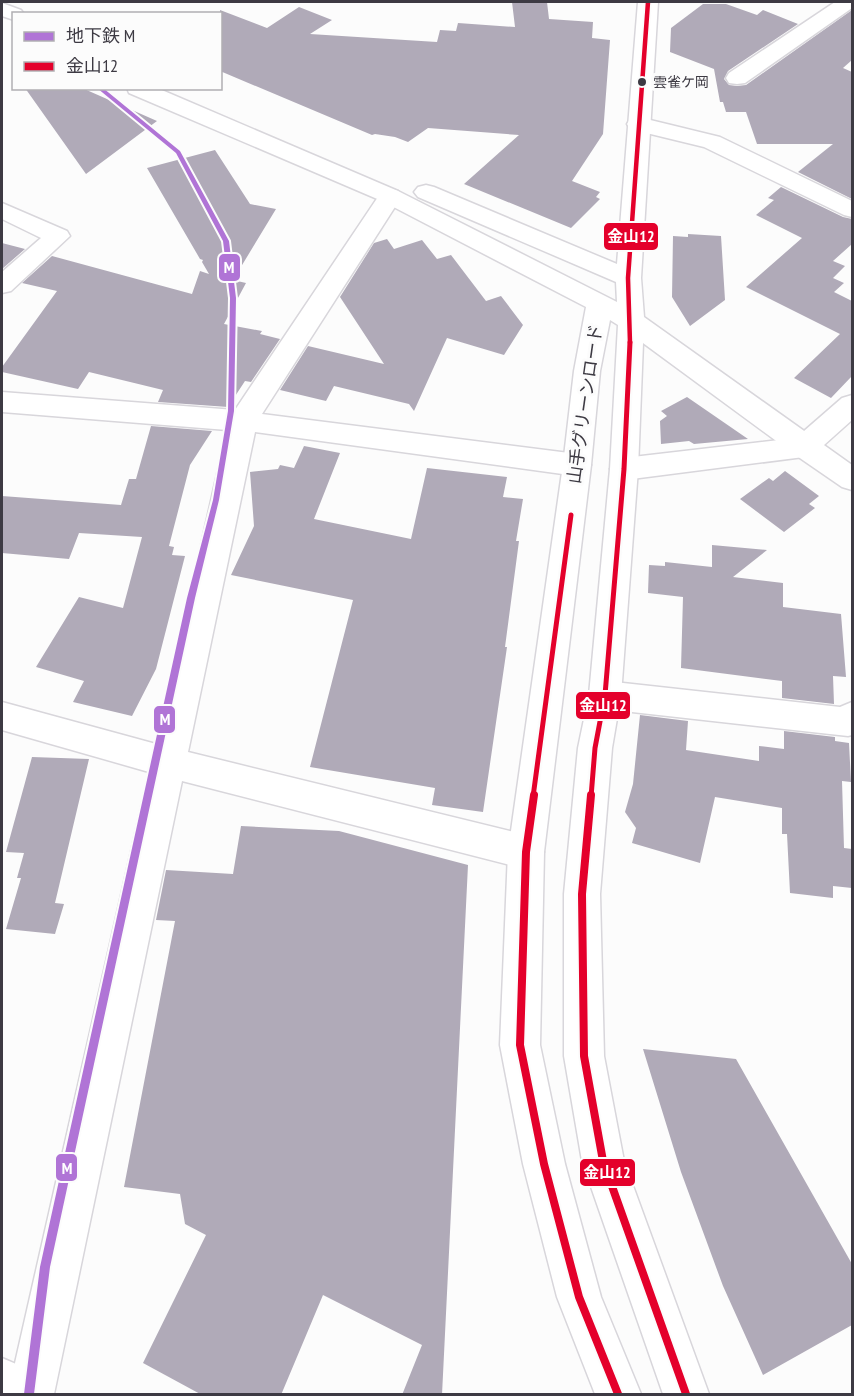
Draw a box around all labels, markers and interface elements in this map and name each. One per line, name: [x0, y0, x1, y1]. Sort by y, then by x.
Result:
legend: [12, 12, 222, 90]
text: 地下鉄 M: [66, 24, 135, 47]
text: 金山12: [66, 54, 118, 77]
place label: 雲雀ケ岡: [653, 73, 709, 91]
marker: 雲雀ケ岡: [636, 76, 648, 88]
line badge: 金山12: [603, 222, 659, 251]
text: 金山12: [607, 226, 655, 246]
line badge: M: [218, 253, 241, 282]
text: M: [224, 257, 234, 277]
street label: 山手グリーンロード: [562, 323, 607, 485]
line badge: 金山12: [575, 691, 631, 720]
text: 金山12: [579, 695, 627, 715]
line badge: M: [153, 705, 176, 734]
text: M: [160, 709, 170, 729]
line badge: M: [55, 1153, 78, 1182]
text: M: [62, 1158, 72, 1178]
line badge: 金山12: [579, 1158, 636, 1187]
text: 金山12: [583, 1162, 631, 1182]

